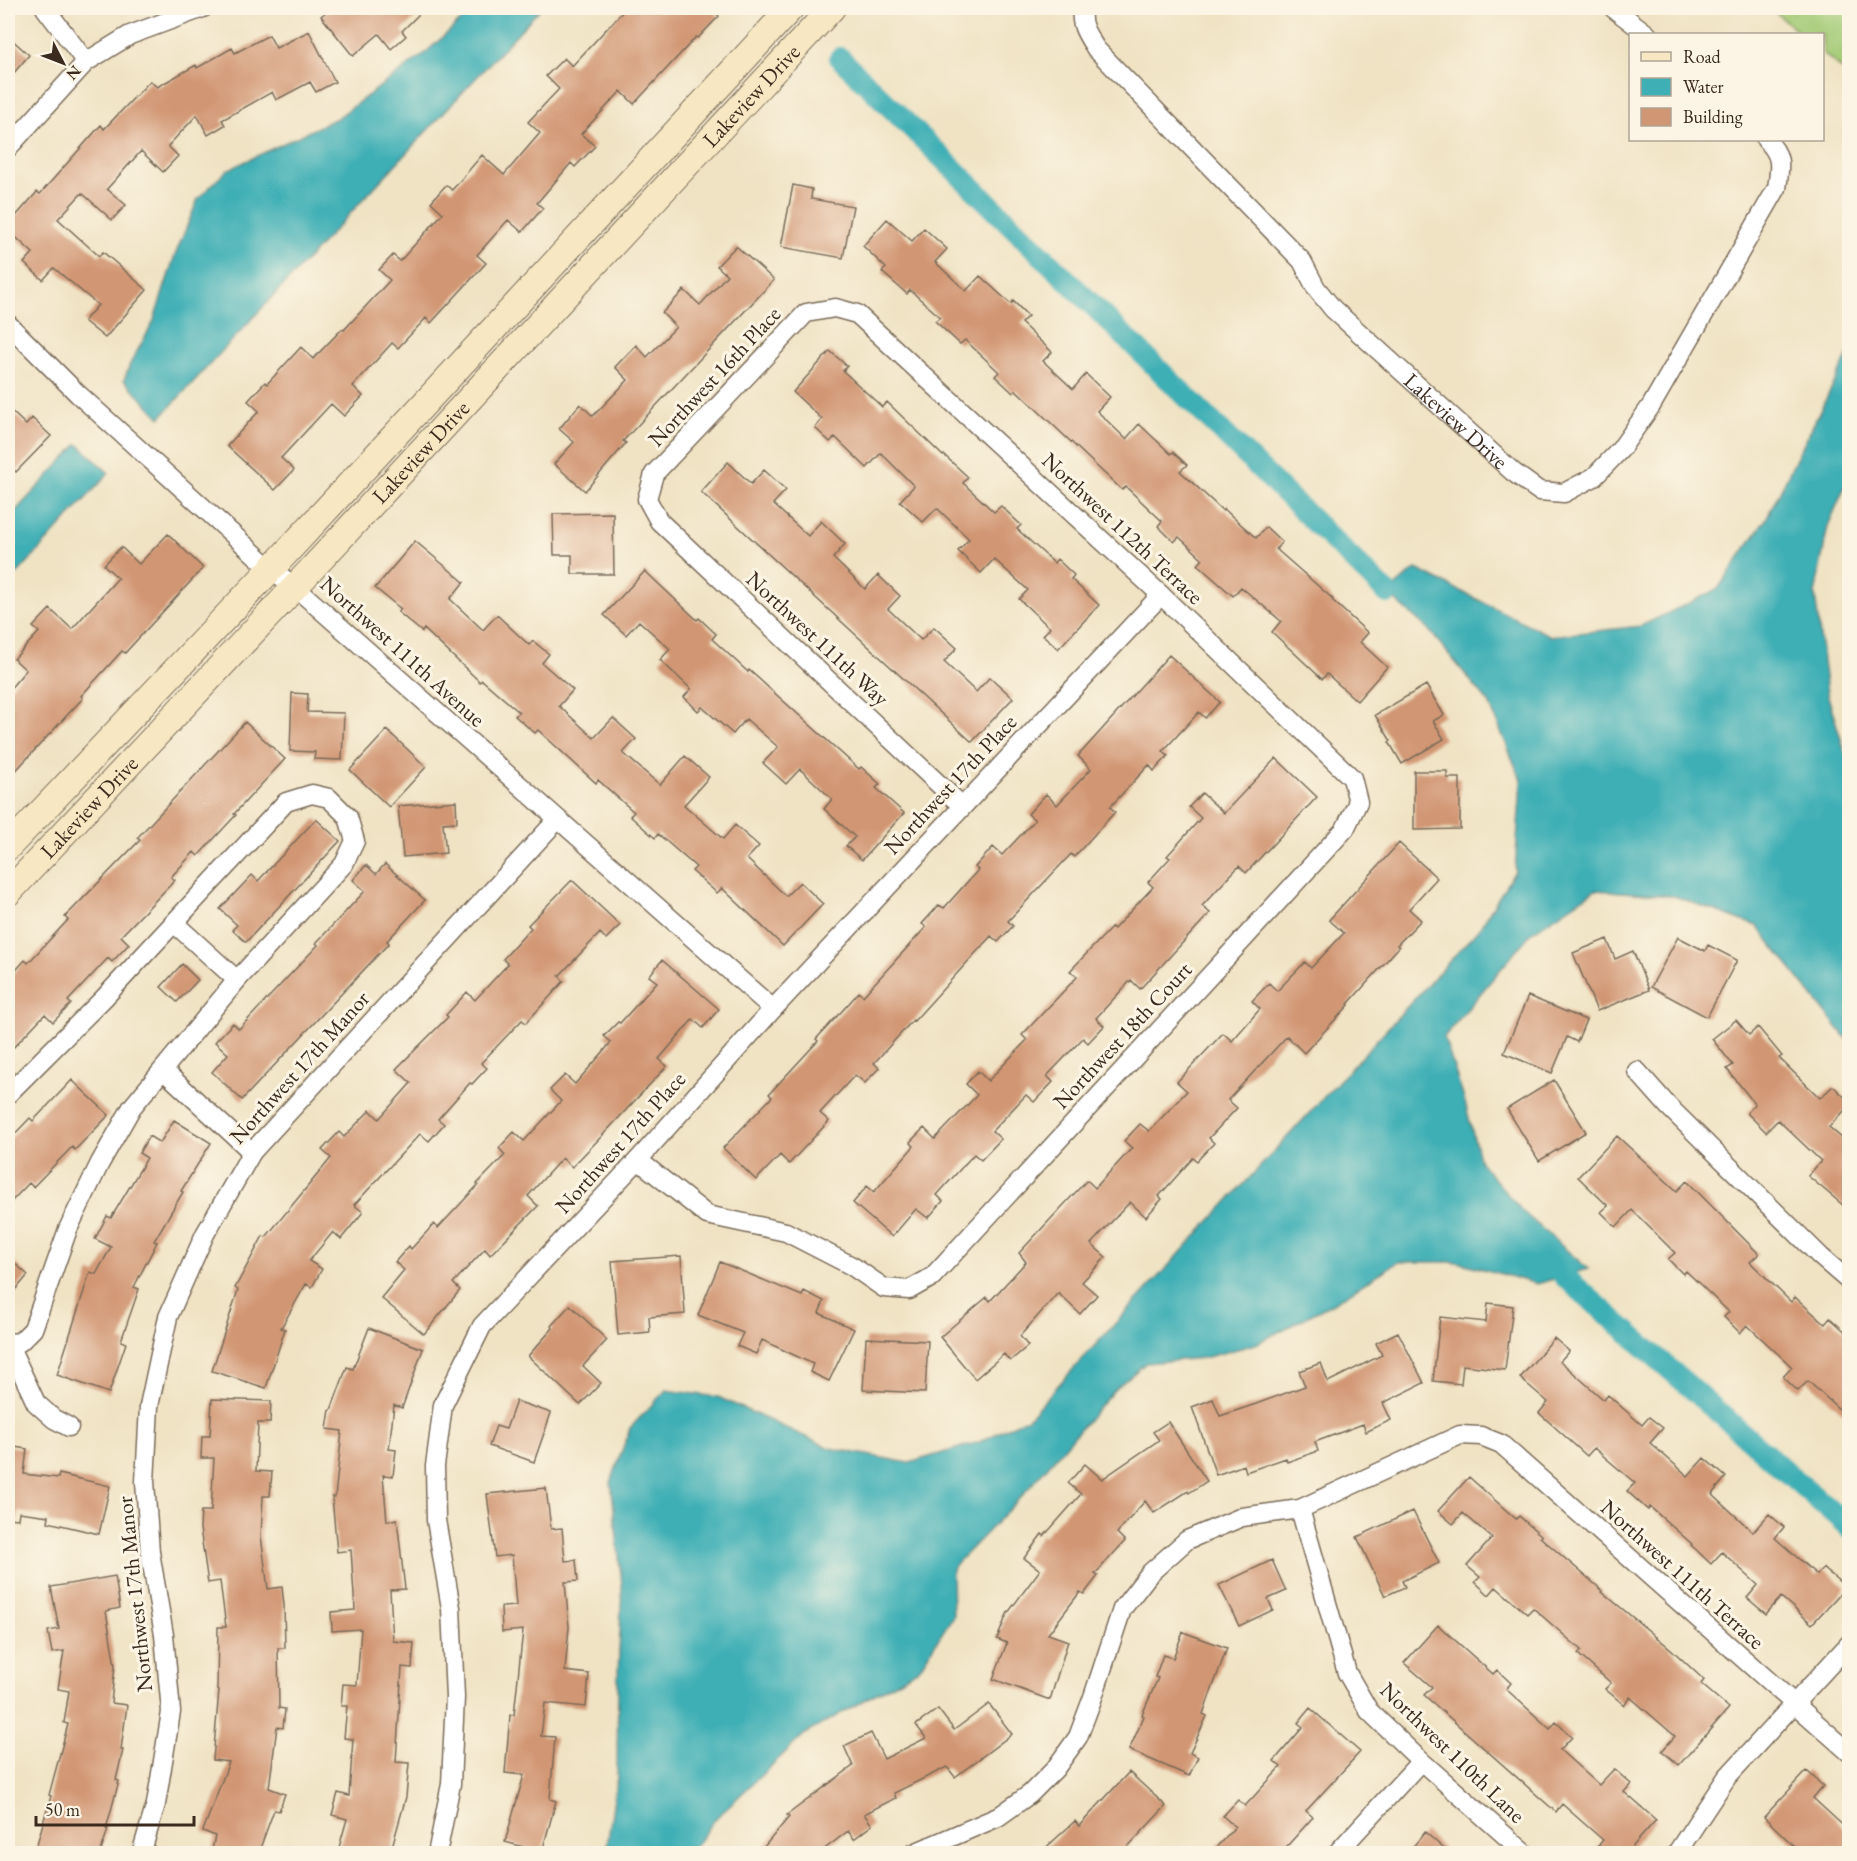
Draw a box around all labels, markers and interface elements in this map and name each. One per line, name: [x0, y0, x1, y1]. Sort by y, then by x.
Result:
north arrow: [33, 33, 93, 93]
legend: [1629, 33, 1824, 141]
street label: Lakeview Drive: [696, 38, 807, 154]
text: Road: [1683, 45, 1722, 68]
text: N: [62, 61, 86, 85]
text: Water: [1683, 75, 1724, 98]
text: Building: [1683, 105, 1743, 128]
street label: Northwest 16th Place: [642, 300, 787, 453]
street label: Lakeview Drive: [1398, 366, 1514, 476]
street label: Lakeview Drive: [366, 394, 476, 510]
street label: Northwest 112th Terrace: [1036, 446, 1210, 611]
street label: Northwest 111th Way: [740, 565, 896, 712]
street label: Northwest 111th Avenue: [314, 570, 492, 733]
street label: Northwest 17th Place: [878, 708, 1023, 861]
street label: Lakeview Drive: [34, 749, 145, 865]
street label: Northwest 18th Court: [1047, 956, 1198, 1115]
street label: Northwest 17th Manor: [223, 984, 376, 1150]
street label: Northwest 17th Place: [549, 1065, 692, 1220]
street label: Northwest 111th Terrace: [1595, 1493, 1771, 1656]
street label: Northwest 17th Manor: [110, 1494, 159, 1693]
street label: Northwest 110th Lane: [1374, 1676, 1532, 1829]
scale bar: [36, 1789, 194, 1827]
text: 50 m: [45, 1798, 80, 1821]

